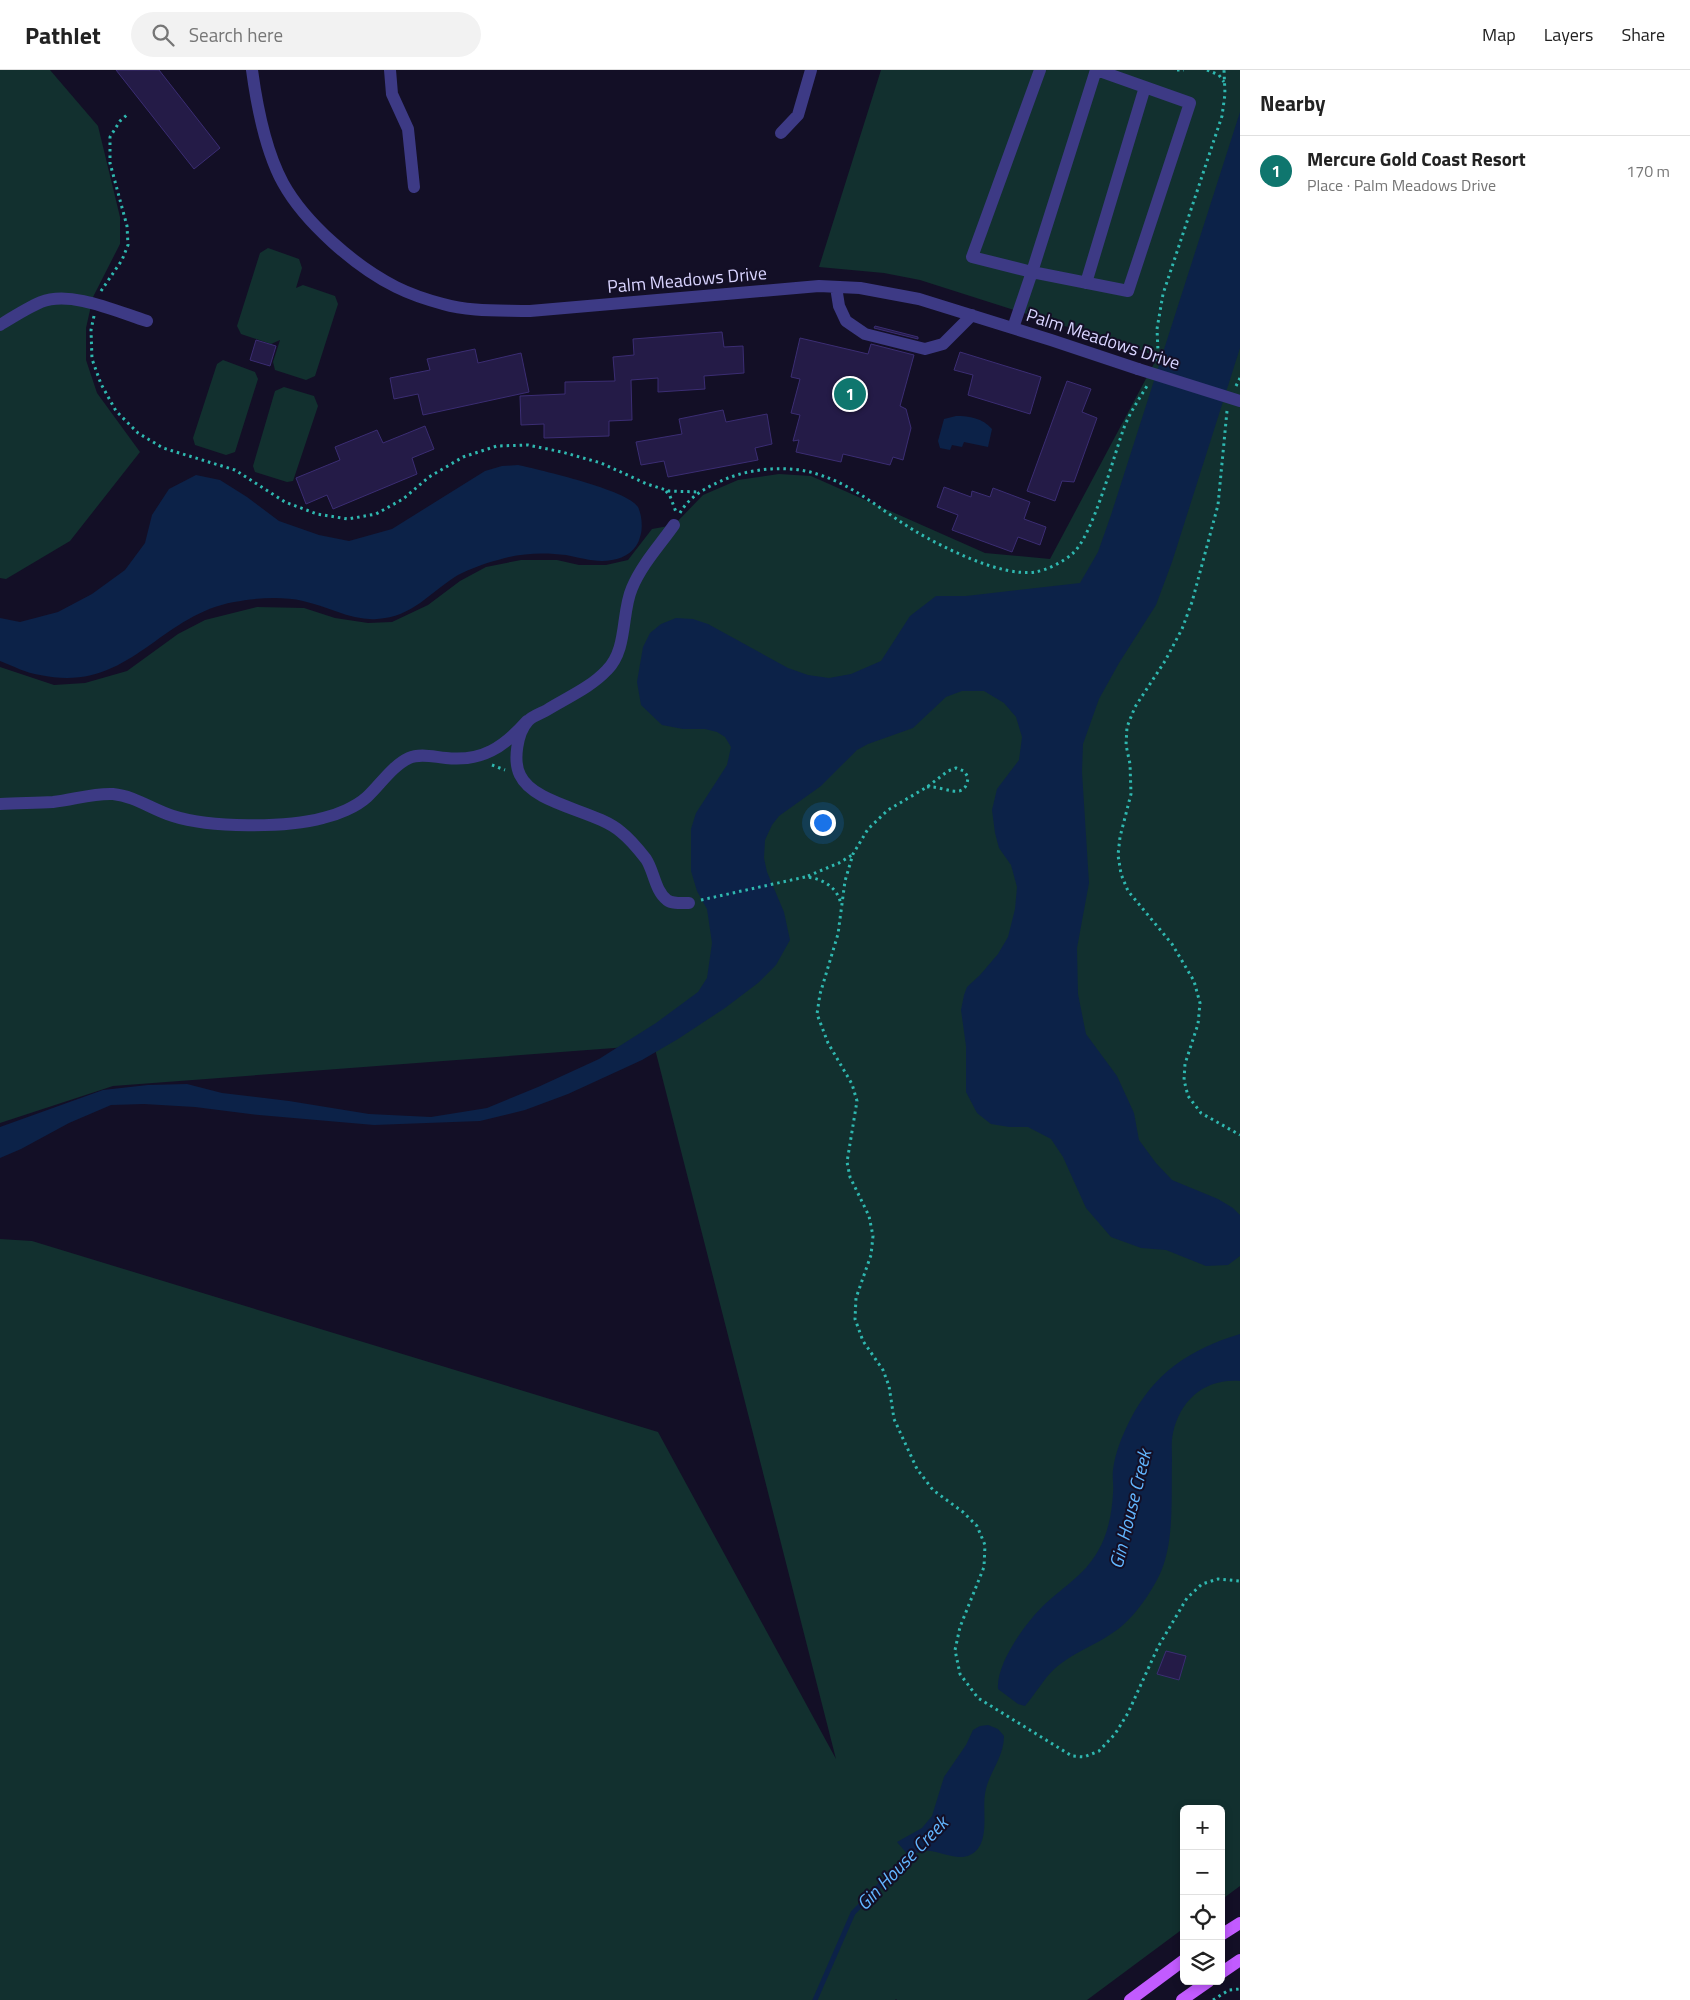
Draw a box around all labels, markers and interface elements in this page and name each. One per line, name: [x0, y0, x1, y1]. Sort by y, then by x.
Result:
search box: [131, 12, 481, 57]
text: Pathlet: [25, 17, 101, 53]
text: Search here: [189, 20, 283, 49]
icon: search: [149, 21, 177, 49]
text: Map: [1482, 21, 1516, 48]
text: Layers: [1544, 21, 1593, 48]
text: Share: [1621, 21, 1665, 48]
text: Nearby: [1260, 87, 1325, 119]
text: Mercure Gold Coast Resort: [1307, 144, 1526, 173]
text: 1: [1272, 159, 1280, 183]
text: 170 m: [1626, 159, 1670, 183]
text: Place · Palm Meadows Drive: [1307, 173, 1496, 197]
street label: Palm Meadows Drive: [606, 259, 768, 300]
street label: Palm Meadows Drive: [1023, 301, 1183, 376]
pin: 1: [834, 375, 866, 413]
your location: [810, 810, 836, 836]
water label: Gin House Creek: [1101, 1444, 1159, 1571]
map controls: [1180, 1805, 1225, 1985]
button: +: [1180, 1805, 1225, 1850]
water label: Gin House Creek: [849, 1807, 956, 1916]
button: −: [1180, 1850, 1225, 1895]
button: locate: [1180, 1895, 1225, 1940]
button: layers: [1180, 1940, 1225, 1985]

